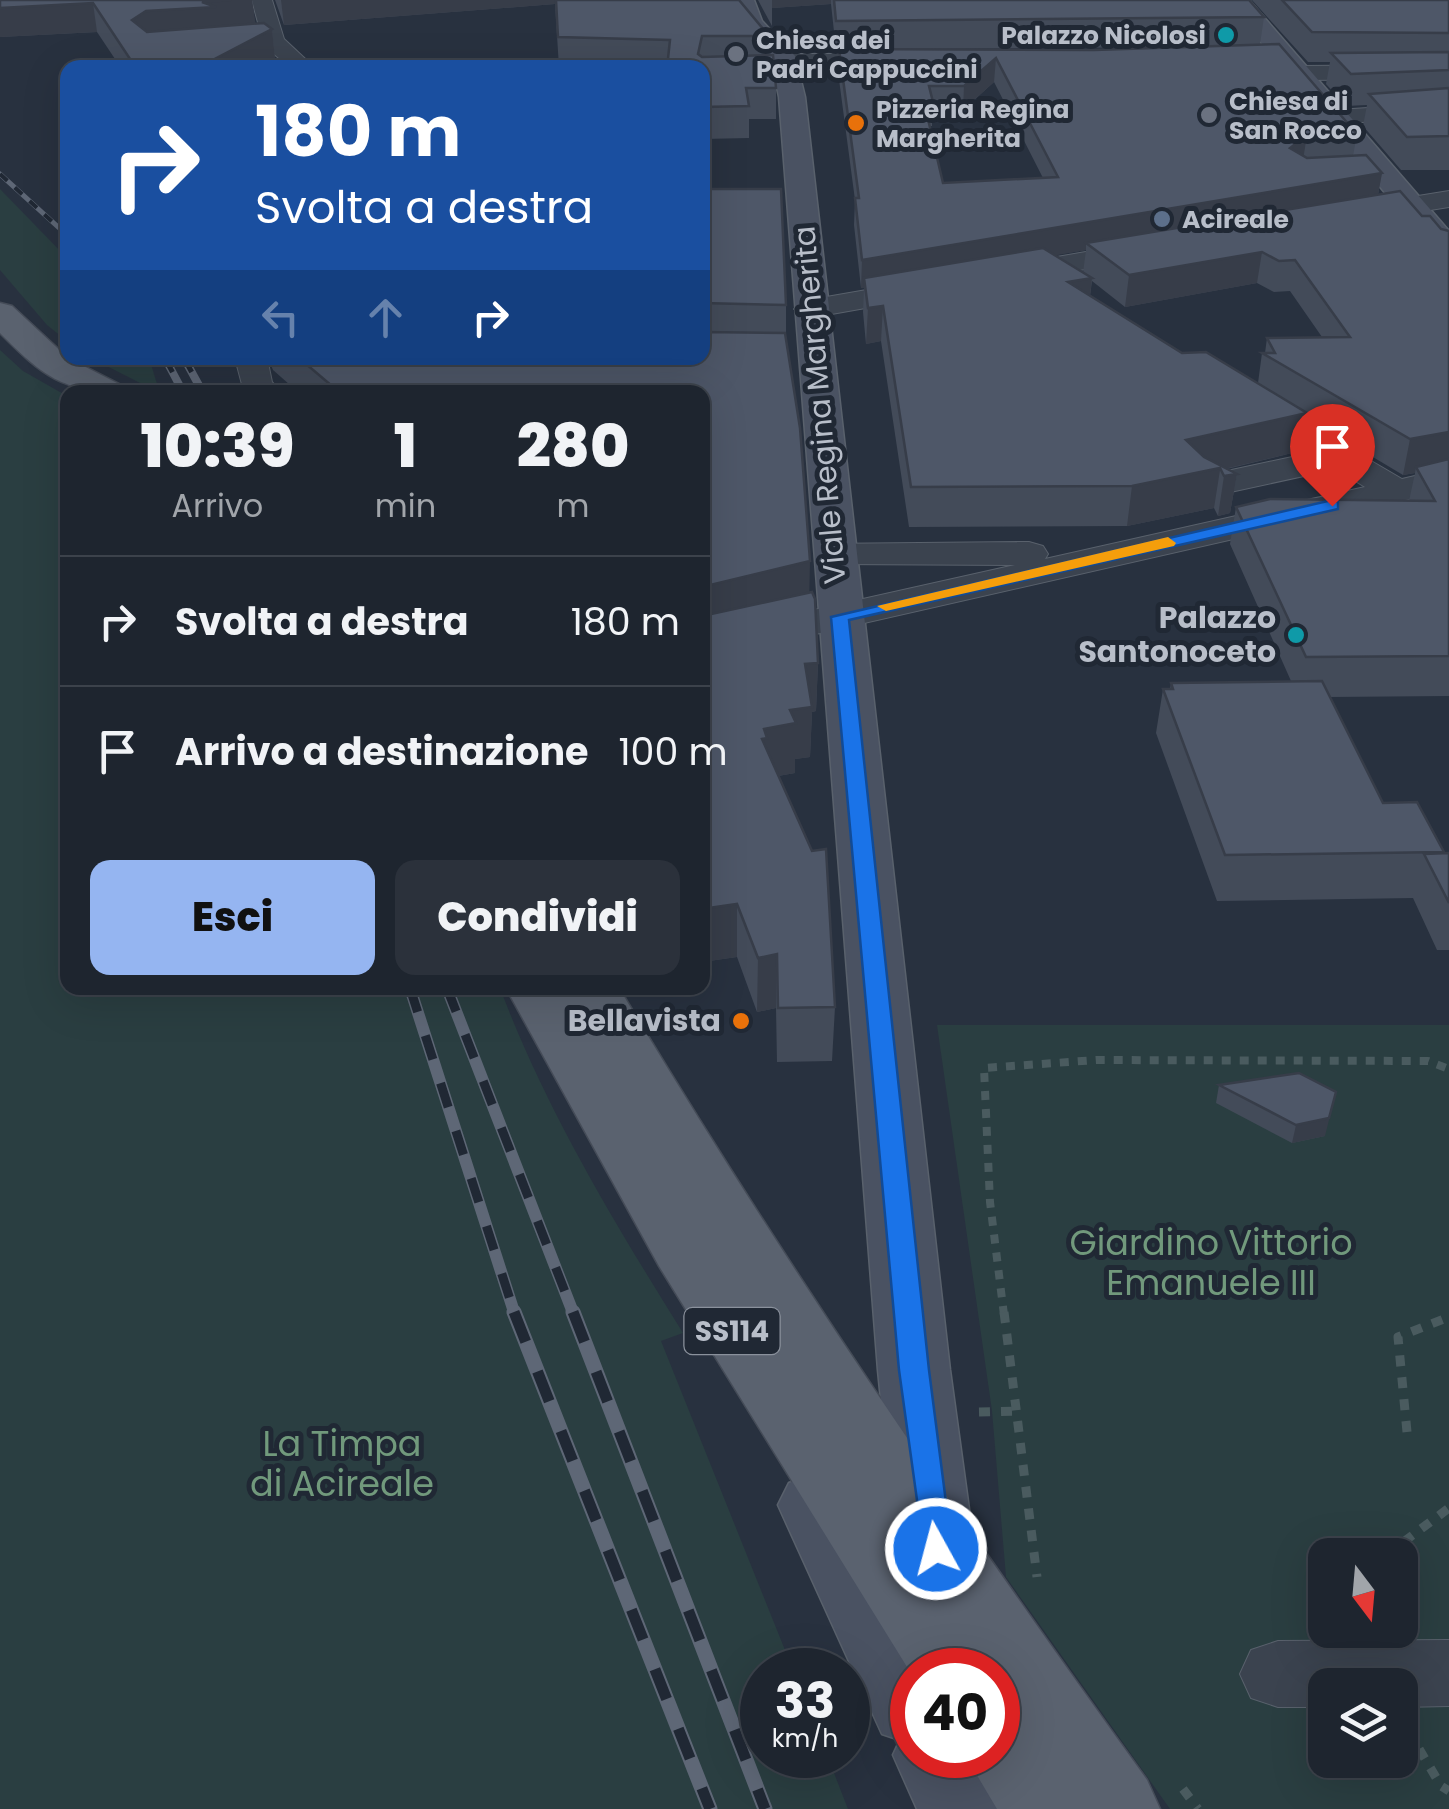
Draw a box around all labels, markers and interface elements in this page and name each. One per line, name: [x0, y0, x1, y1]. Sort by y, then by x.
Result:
place label: Palazzo Nicolosi: [1001, 18, 1206, 53]
place label: Chiesa dei Padri Cappuccini: [756, 23, 978, 87]
marker: Palazzo Nicolosi: [1215, 24, 1237, 46]
marker: Chiesa dei Padri Cappuccini: [725, 43, 747, 65]
text: 180 m: [255, 82, 461, 181]
place label: Chiesa di San Rocco: [1229, 84, 1362, 148]
place label: Pizzeria Regina Margherita: [876, 92, 1069, 156]
icon: right: [90, 100, 220, 230]
marker: Chiesa di San Rocco: [1198, 104, 1220, 126]
marker: Pizzeria Regina Margherita: [845, 112, 867, 134]
text: Svolta a destra: [255, 176, 593, 239]
place label: Acireale: [1182, 202, 1289, 237]
marker: Acireale: [1151, 208, 1173, 230]
street label: Viale Regina Margherita: [782, 224, 857, 586]
icon: left: [253, 290, 308, 345]
icon: ahead: [358, 290, 413, 345]
icon: right: [463, 290, 518, 345]
text: 10:39: [141, 404, 294, 488]
text: 1: [394, 404, 417, 488]
text: 280: [517, 404, 629, 488]
pin: [1290, 404, 1375, 507]
icon: arrive: [1305, 419, 1360, 474]
text: Arrivo: [172, 483, 263, 528]
text: min: [375, 483, 436, 528]
text: m: [557, 483, 590, 528]
icon: right: [90, 594, 145, 649]
text: Svolta a destra: [175, 595, 469, 648]
text: 180 m: [571, 595, 680, 648]
place label: Palazzo Santonoceto: [1078, 596, 1276, 673]
marker: Palazzo Santonoceto: [1285, 624, 1307, 646]
icon: arrive: [90, 724, 145, 779]
text: Arrivo a destinazione: [175, 725, 588, 778]
text: 100 m: [618, 725, 728, 778]
button: Esci: [90, 860, 375, 975]
button: Condividi: [395, 860, 680, 975]
place label: Bellavista: [568, 999, 721, 1042]
marker: Bellavista: [730, 1010, 752, 1032]
park label: Giardino Vittorio Emanuele III: [1069, 1218, 1353, 1307]
road number: SS114: [684, 1308, 780, 1354]
park label: La Timpa di Acireale: [250, 1419, 434, 1508]
position arrow: [884, 1497, 988, 1601]
north arrow: [1308, 1538, 1418, 1648]
map controls: [1308, 1538, 1418, 1778]
speed limit sign: 40: [890, 1648, 1020, 1778]
text: 33: [775, 1665, 835, 1736]
button: layers: [1308, 1668, 1418, 1778]
text: km/h: [772, 1721, 838, 1756]

